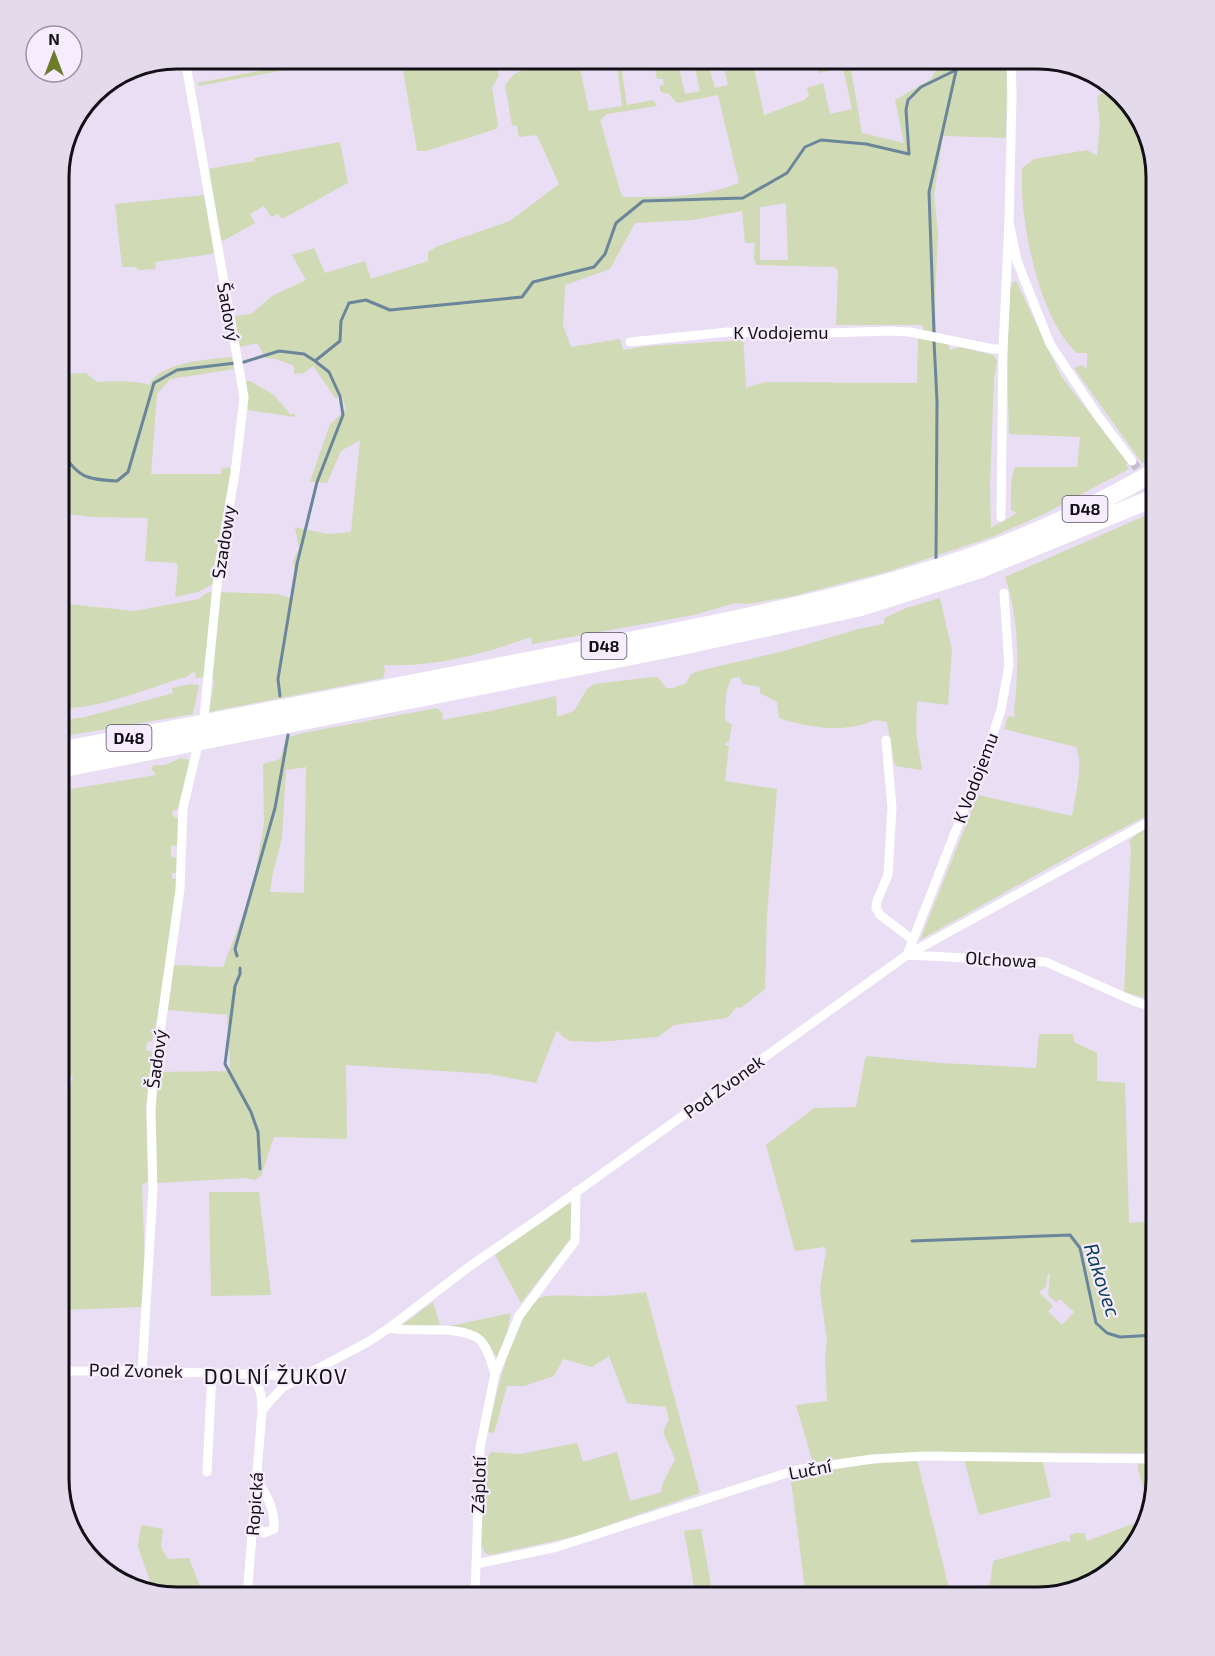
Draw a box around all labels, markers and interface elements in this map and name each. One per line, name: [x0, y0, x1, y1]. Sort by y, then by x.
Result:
north arrow: [24, 24, 84, 84]
text: N: [48, 29, 60, 48]
street label: Šadový: [213, 281, 245, 343]
street label: K Vodojemu: [733, 321, 829, 343]
road number: D48: [1062, 496, 1108, 522]
street label: Szadowy: [206, 503, 240, 580]
road number: D48: [582, 633, 626, 659]
road number: D48: [106, 725, 152, 751]
street label: K Vodojemu: [948, 729, 1002, 826]
street label: Olchowa: [965, 946, 1037, 972]
street label: Šadový: [141, 1027, 171, 1090]
street label: Pod Zvonek: [679, 1050, 768, 1123]
water label: Rakovec: [1080, 1240, 1126, 1320]
street label: Pod Zvonek: [89, 1358, 183, 1382]
district label: DOLNÍ ŽUKOV: [204, 1363, 348, 1388]
street label: Luční: [786, 1454, 834, 1484]
street label: Záplotí: [466, 1455, 490, 1514]
street label: Ropická: [241, 1471, 267, 1537]

